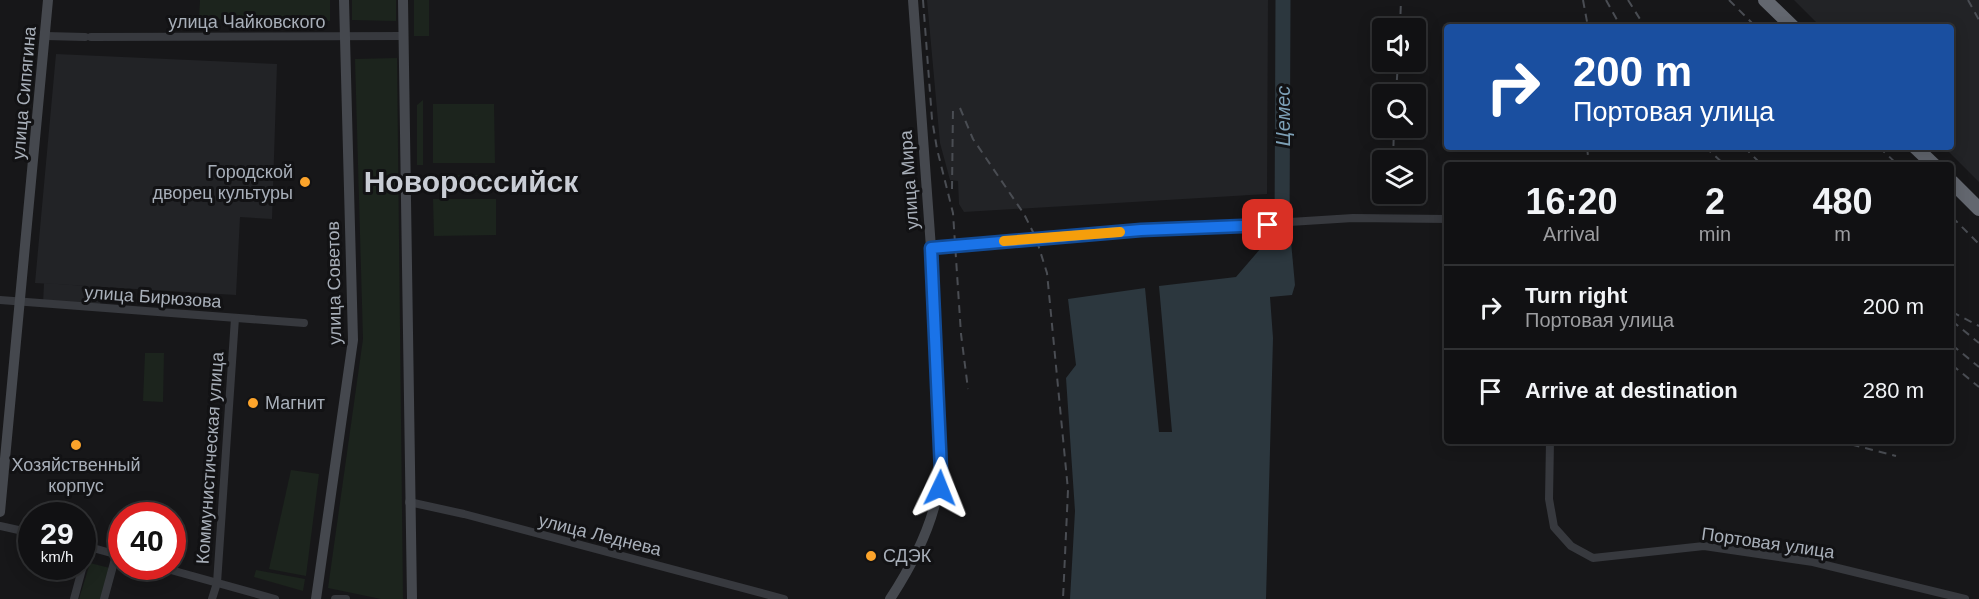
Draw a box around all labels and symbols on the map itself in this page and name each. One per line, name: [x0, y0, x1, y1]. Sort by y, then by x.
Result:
street label: улица Чайковского: [168, 12, 326, 32]
street label: улица Сипягина: [8, 25, 40, 160]
water label: Цемес: [1272, 86, 1294, 146]
street label: улица Мира: [895, 129, 922, 230]
place label: Городской дворец культуры: [152, 162, 293, 203]
district label: Новороссийск: [364, 165, 579, 198]
marker: Городской дворец культуры: [298, 175, 312, 189]
pin: [1242, 199, 1293, 250]
street label: улица Советов: [323, 221, 345, 345]
street label: улица Бирюзова: [84, 282, 223, 312]
street label: Коммунистическая улица: [193, 350, 227, 565]
place label: Магнит: [265, 393, 325, 413]
marker: Магнит: [246, 396, 260, 410]
marker: Хозяйственный корпус: [69, 438, 83, 452]
place label: Хозяйственный корпус: [11, 455, 141, 496]
position arrow: [908, 456, 972, 520]
speed limit sign: 40: [108, 502, 186, 580]
street label: улица Леднева: [537, 510, 664, 560]
street label: Портовая улица: [1700, 524, 1837, 562]
place label: СДЭК: [883, 546, 932, 566]
marker: СДЭК: [864, 549, 878, 563]

